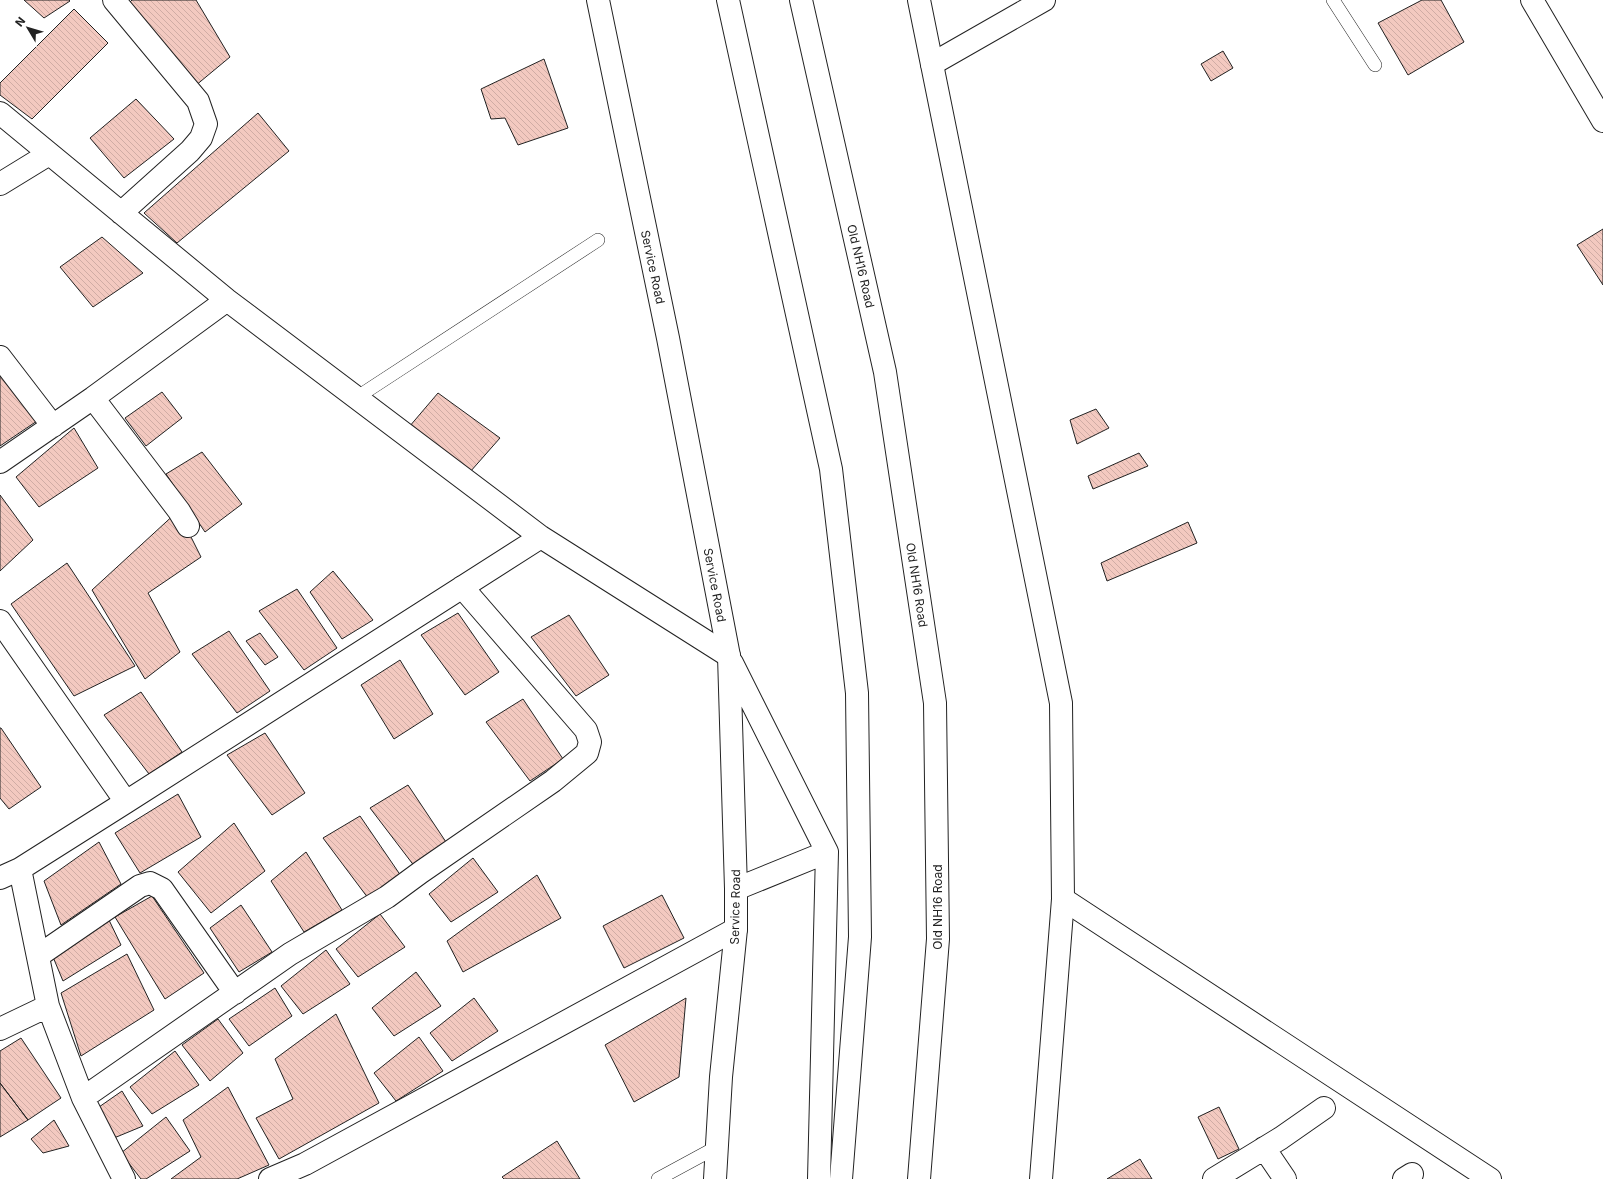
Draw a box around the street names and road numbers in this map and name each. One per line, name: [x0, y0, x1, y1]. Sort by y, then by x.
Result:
street label: Old NH16 Road: [844, 223, 878, 309]
street label: Service Road: [638, 229, 668, 305]
street label: Old NH16 Road: [903, 542, 931, 628]
street label: Service Road: [700, 547, 730, 623]
street label: Old NH16 Road: [930, 864, 945, 950]
street label: Service Road: [727, 869, 743, 945]

